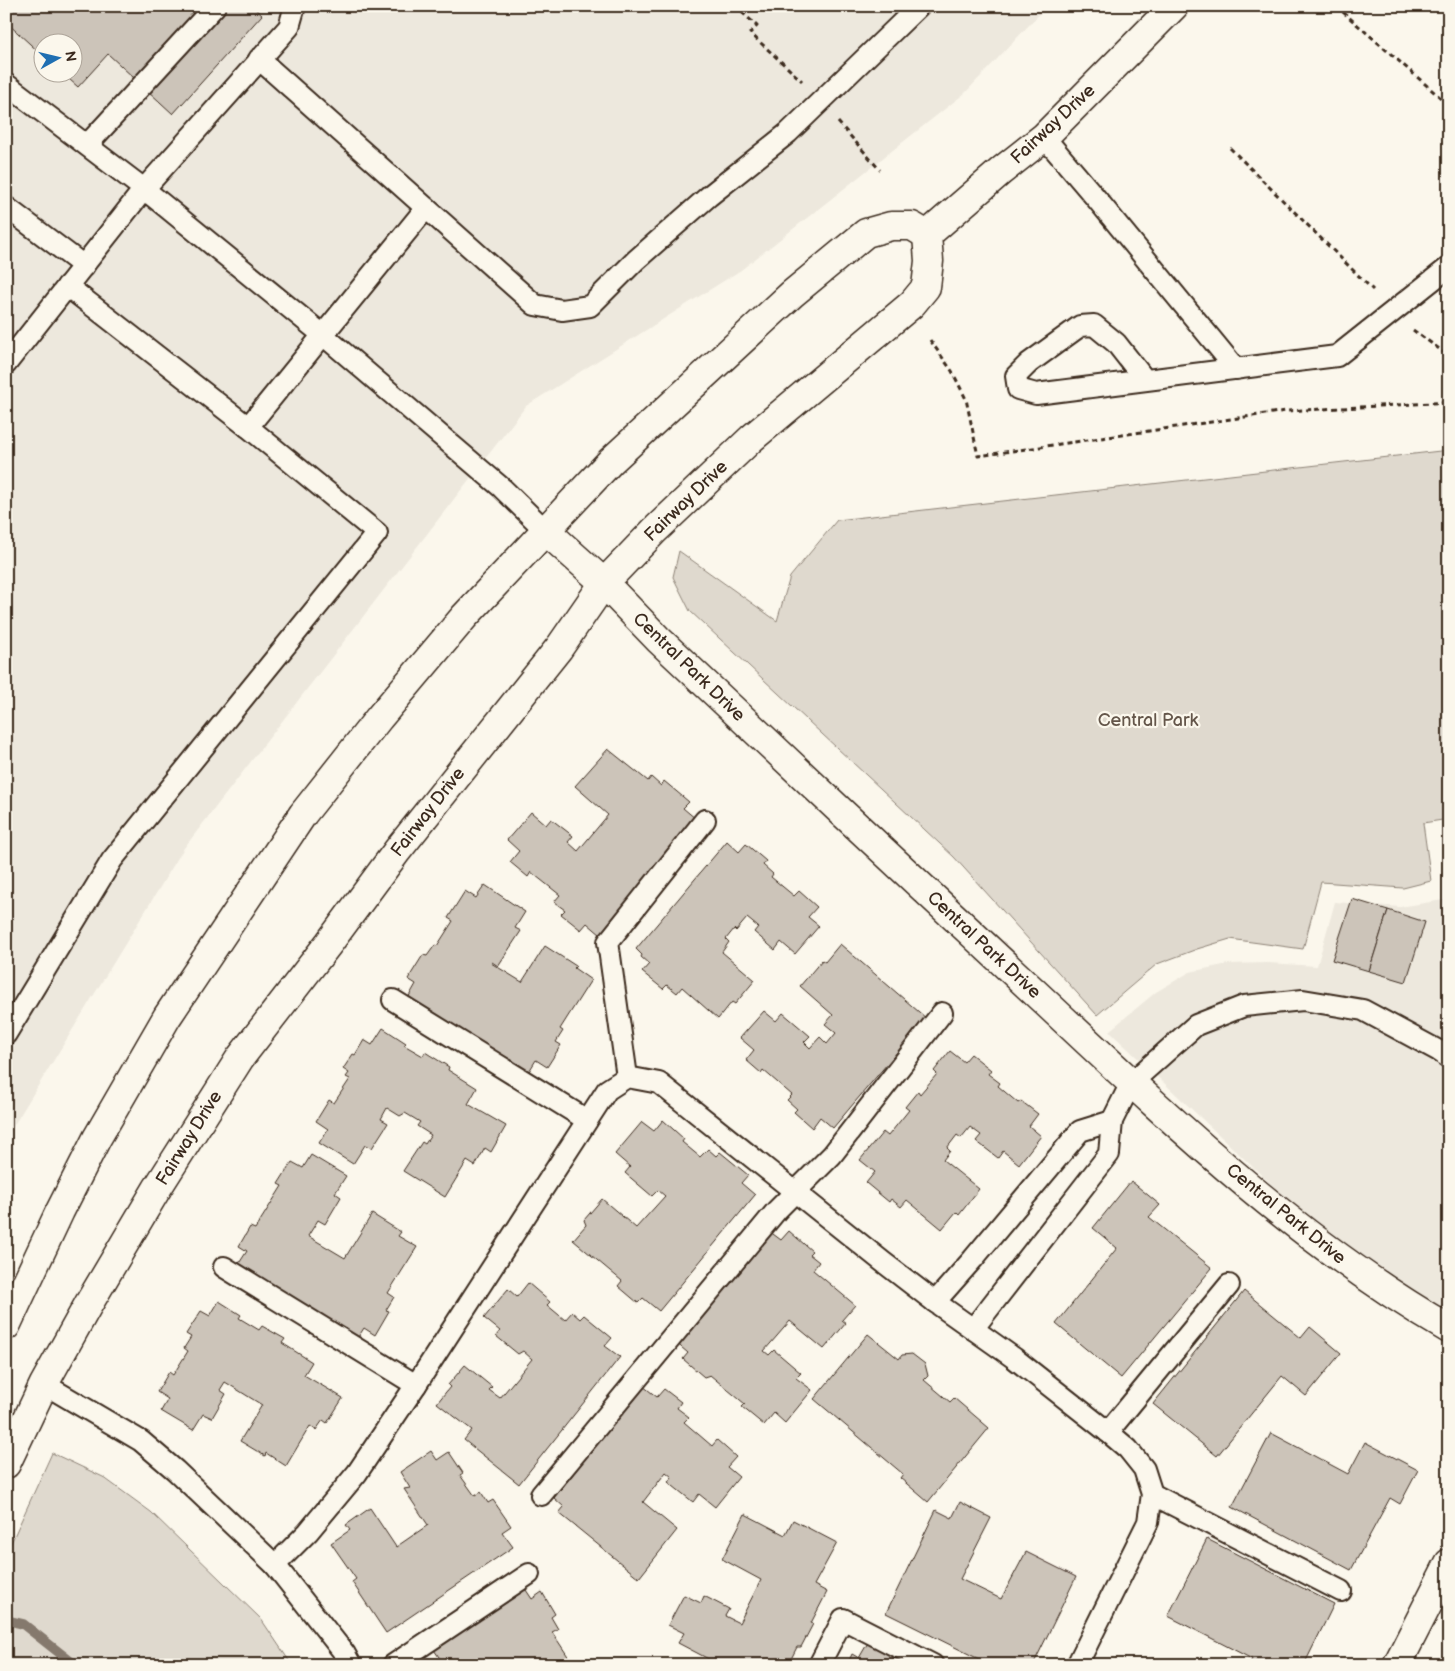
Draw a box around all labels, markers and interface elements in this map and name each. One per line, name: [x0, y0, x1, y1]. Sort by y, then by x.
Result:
north arrow: [32, 32, 82, 82]
text: N: [61, 50, 80, 63]
street label: Fairway Drive: [1007, 79, 1100, 168]
street label: Fairway Drive: [640, 456, 732, 546]
street label: Central Park Drive: [629, 608, 750, 726]
park label: Central Park: [1098, 710, 1198, 731]
street label: Fairway Drive: [387, 763, 470, 861]
street label: Central Park Drive: [923, 887, 1045, 1003]
street label: Fairway Drive: [152, 1087, 227, 1189]
street label: Central Park Drive: [1222, 1159, 1350, 1269]

